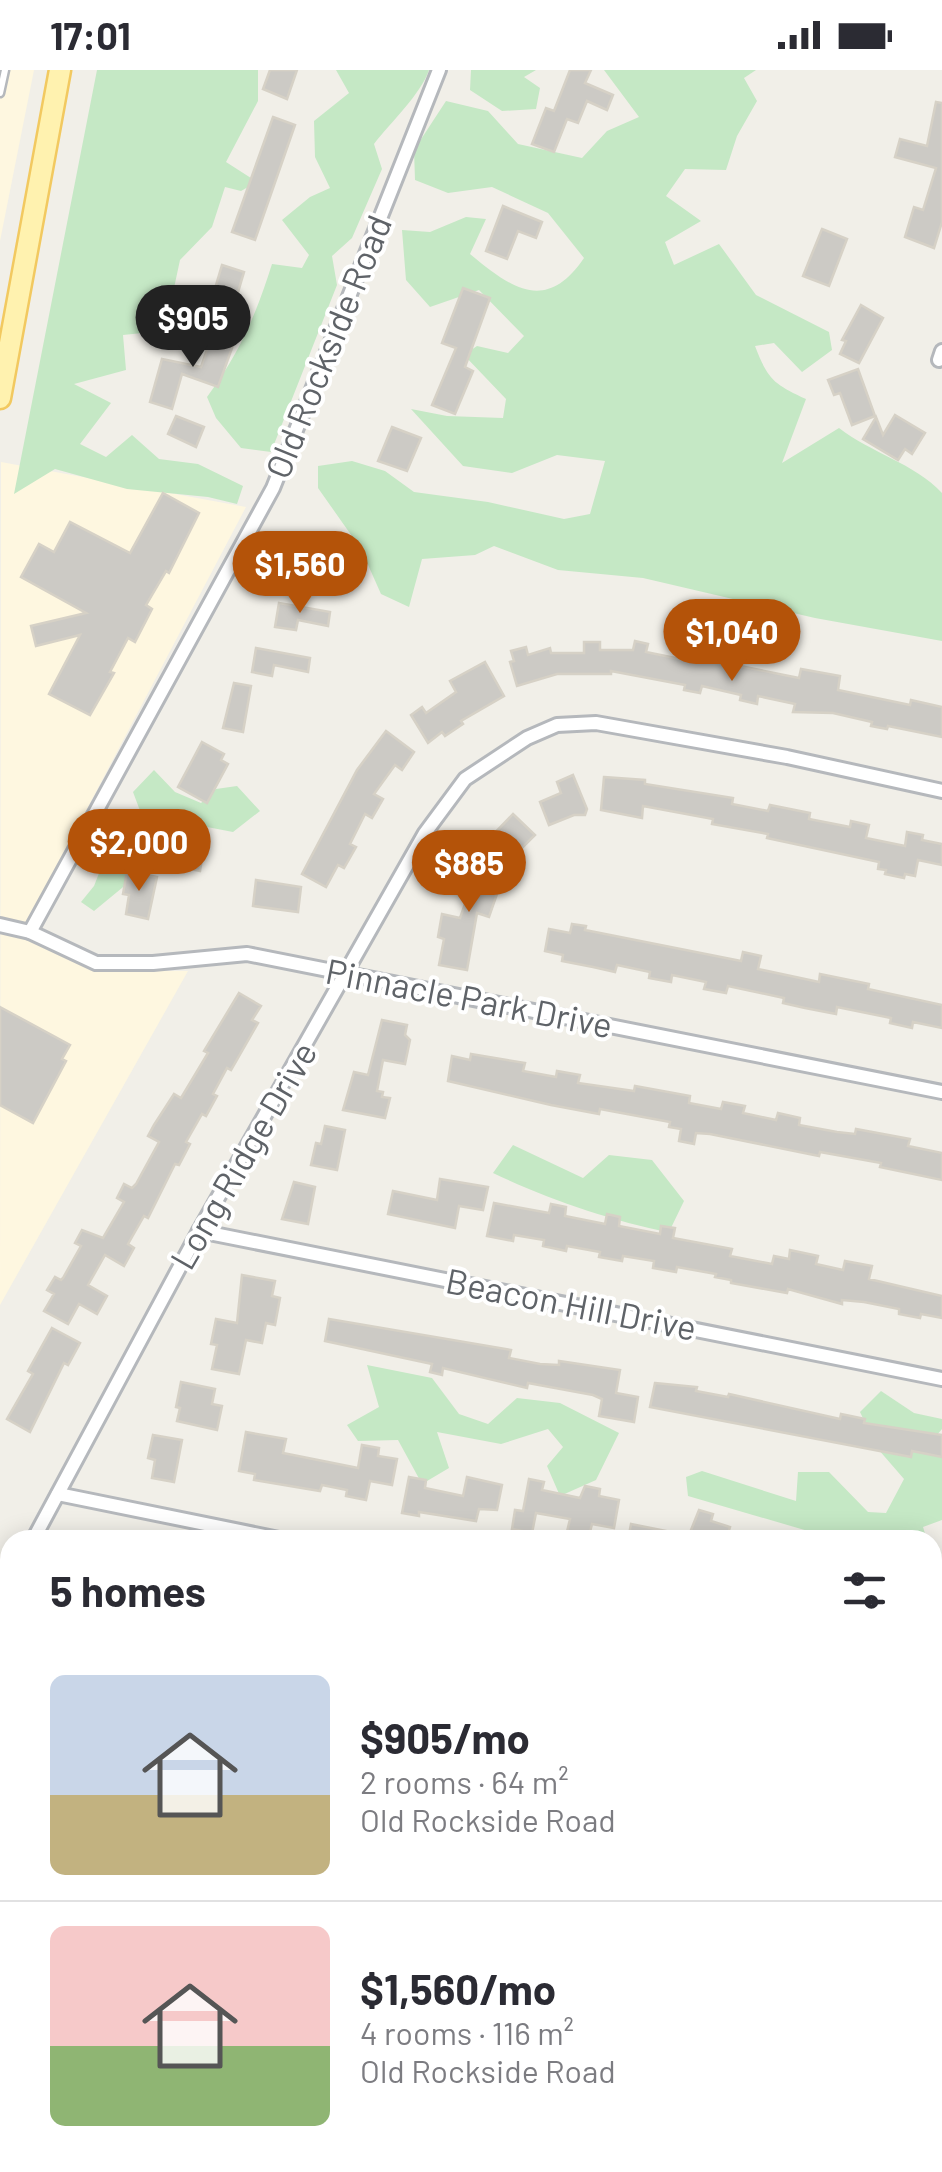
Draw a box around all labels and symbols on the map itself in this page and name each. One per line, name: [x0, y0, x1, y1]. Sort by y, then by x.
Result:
street label: Old Rockside Road: [255, 209, 399, 484]
pin: $905: [134, 285, 252, 370]
pin: $1,560: [219, 531, 381, 616]
pin: $1,040: [651, 599, 813, 684]
pin: $2,000: [58, 809, 220, 894]
pin: $885: [410, 830, 528, 915]
street label: Pinnacle Park Drive: [323, 949, 616, 1045]
street label: Long Ridge Drive: [160, 1034, 324, 1276]
street label: Beacon Hill Drive: [443, 1258, 700, 1348]

